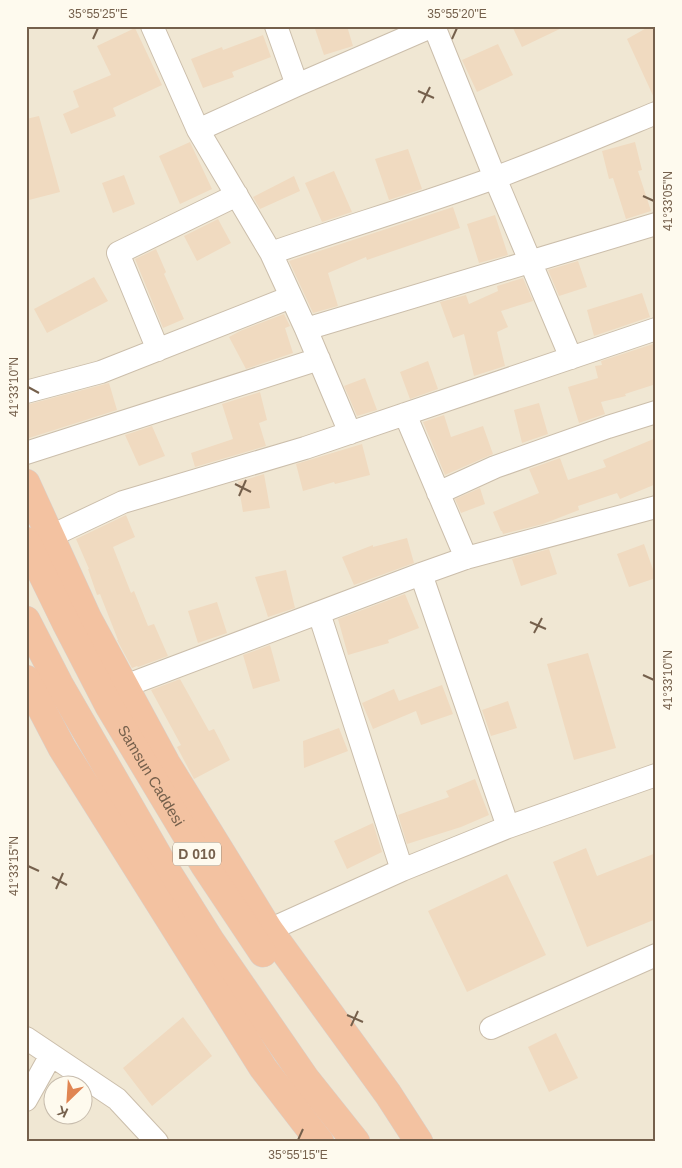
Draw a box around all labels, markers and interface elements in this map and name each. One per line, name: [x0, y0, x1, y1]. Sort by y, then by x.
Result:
text: 35°55'25"E: [68, 7, 128, 21]
text: 35°55'20"E: [427, 7, 487, 21]
text: 41°33'05"N: [661, 171, 675, 231]
text: 41°33'10"N: [7, 357, 21, 417]
text: 41°33'10"N: [661, 650, 675, 710]
street label: Samsun Caddesi: [115, 722, 188, 829]
text: 41°33'15"N: [7, 836, 21, 896]
road number: D 010: [173, 842, 221, 866]
north arrow: [42, 1076, 92, 1126]
text: K: [55, 1102, 70, 1121]
text: 35°55'15"E: [268, 1148, 328, 1162]

